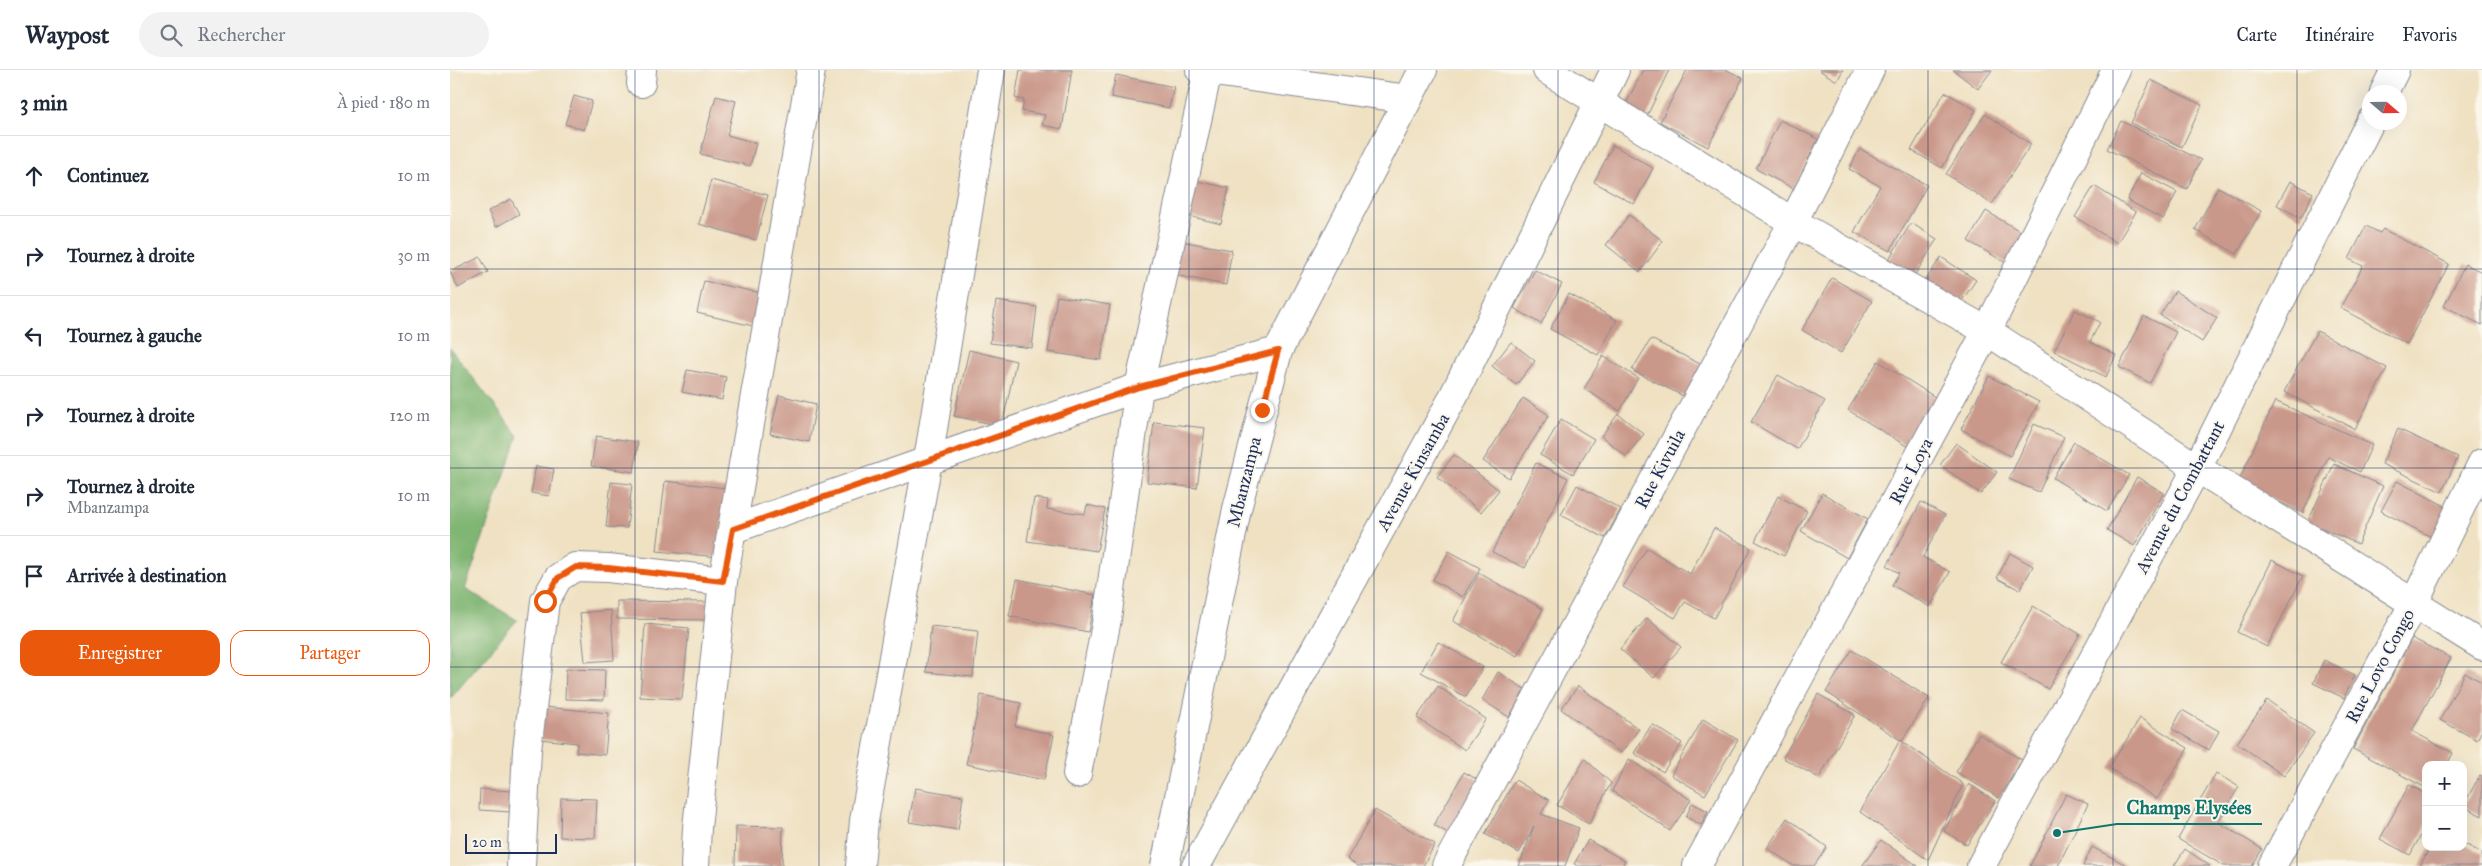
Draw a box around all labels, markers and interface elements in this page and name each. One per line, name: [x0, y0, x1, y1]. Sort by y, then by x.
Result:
search box: [139, 12, 489, 57]
text: Waypost: [25, 20, 109, 50]
icon: search: [157, 21, 185, 49]
text: Rechercher: [197, 23, 285, 46]
text: Carte: [2237, 24, 2277, 46]
text: Itinéraire: [2305, 24, 2374, 46]
text: Favoris: [2402, 24, 2457, 46]
north arrow: [2362, 85, 2407, 130]
text: 3 min: [20, 90, 68, 116]
text: À pied · 180 m: [337, 93, 430, 112]
icon: ahead: [20, 162, 48, 190]
text: Continuez: [67, 164, 149, 187]
text: 10 m: [398, 166, 430, 185]
icon: right: [20, 242, 48, 270]
text: Tournez à droite: [67, 244, 195, 267]
text: 30 m: [397, 246, 430, 265]
icon: left: [20, 322, 48, 350]
text: Tournez à gauche: [67, 324, 202, 347]
text: 10 m: [398, 326, 430, 345]
route end: [1251, 399, 1274, 422]
icon: right: [20, 402, 48, 430]
text: Tournez à droite: [67, 404, 195, 427]
text: 120 m: [390, 406, 430, 425]
street label: Avenue Kinsamba: [1371, 409, 1455, 535]
street label: Avenue du Combattant: [2130, 416, 2230, 578]
street label: Rue Kivuila: [1630, 425, 1690, 512]
street label: Mbanzampa: [1222, 434, 1266, 529]
street label: Rue Loya: [1884, 434, 1938, 508]
text: Tournez à droite: [67, 475, 195, 498]
icon: right: [20, 482, 48, 510]
text: 10 m: [398, 486, 430, 505]
text: Mbanzampa: [67, 498, 149, 517]
icon: arrive: [20, 562, 48, 590]
text: Arrivée à destination: [67, 564, 226, 587]
route start: [534, 590, 557, 613]
street label: Rue Lovo Congo: [2341, 605, 2420, 727]
button: Enregistrer: [20, 630, 220, 676]
button: Partager: [230, 630, 430, 676]
map controls: [2422, 761, 2467, 851]
button: +: [2422, 761, 2467, 806]
callout: Champs Elysées: [2117, 790, 2262, 824]
text: Champs Elysées: [2126, 796, 2252, 820]
button: −: [2422, 806, 2467, 851]
scale bar: [465, 831, 558, 854]
text: 20 m: [472, 834, 502, 851]

